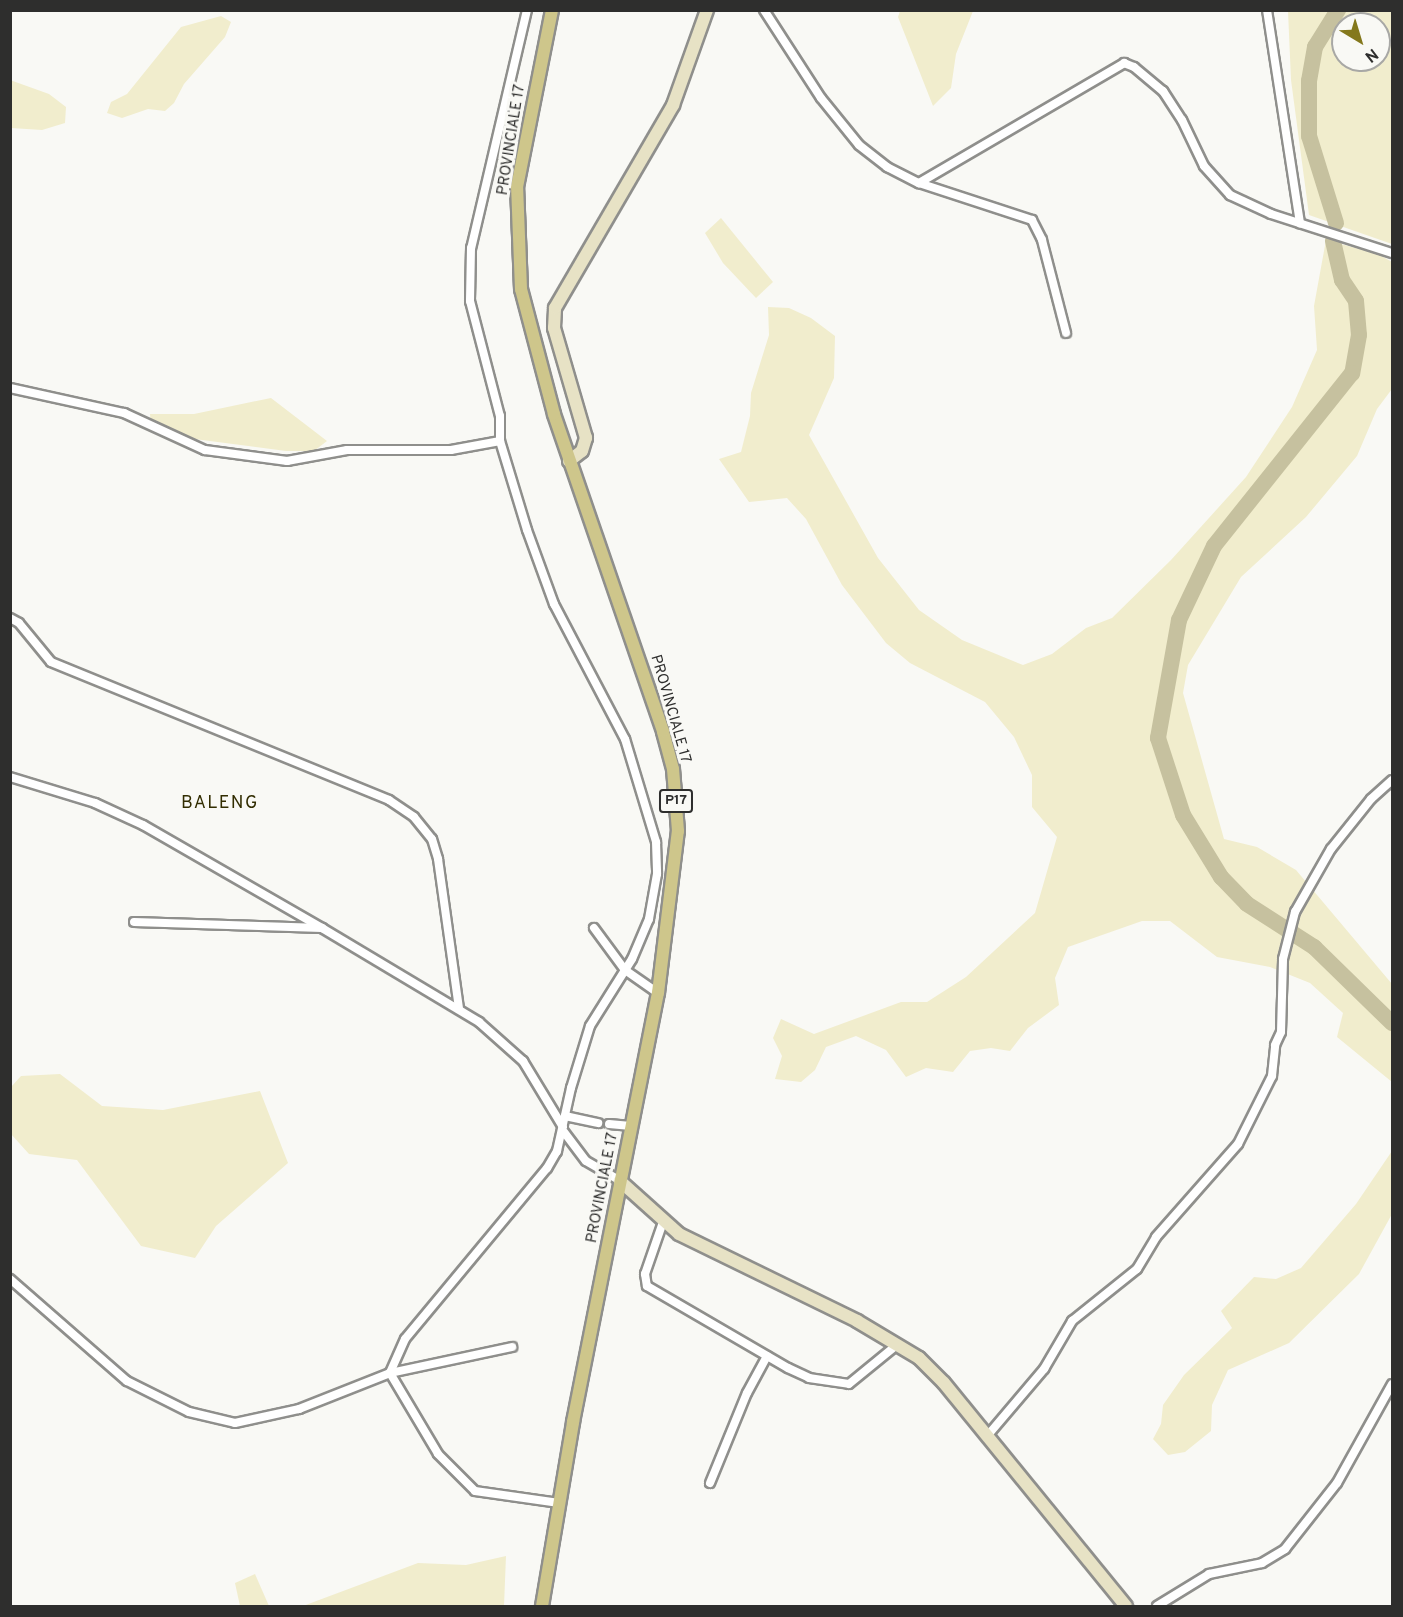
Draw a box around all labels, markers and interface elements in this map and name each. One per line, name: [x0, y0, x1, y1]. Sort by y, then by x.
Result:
north arrow: [1331, 12, 1391, 72]
text: N: [1360, 43, 1382, 66]
street label: PROVINCIALE 17: [494, 83, 530, 197]
street label: PROVINCIALE 17: [646, 653, 694, 765]
road number: P17: [658, 790, 694, 812]
district label: BALENG: [181, 793, 259, 815]
street label: PROVINCIALE 17: [583, 1131, 623, 1245]

